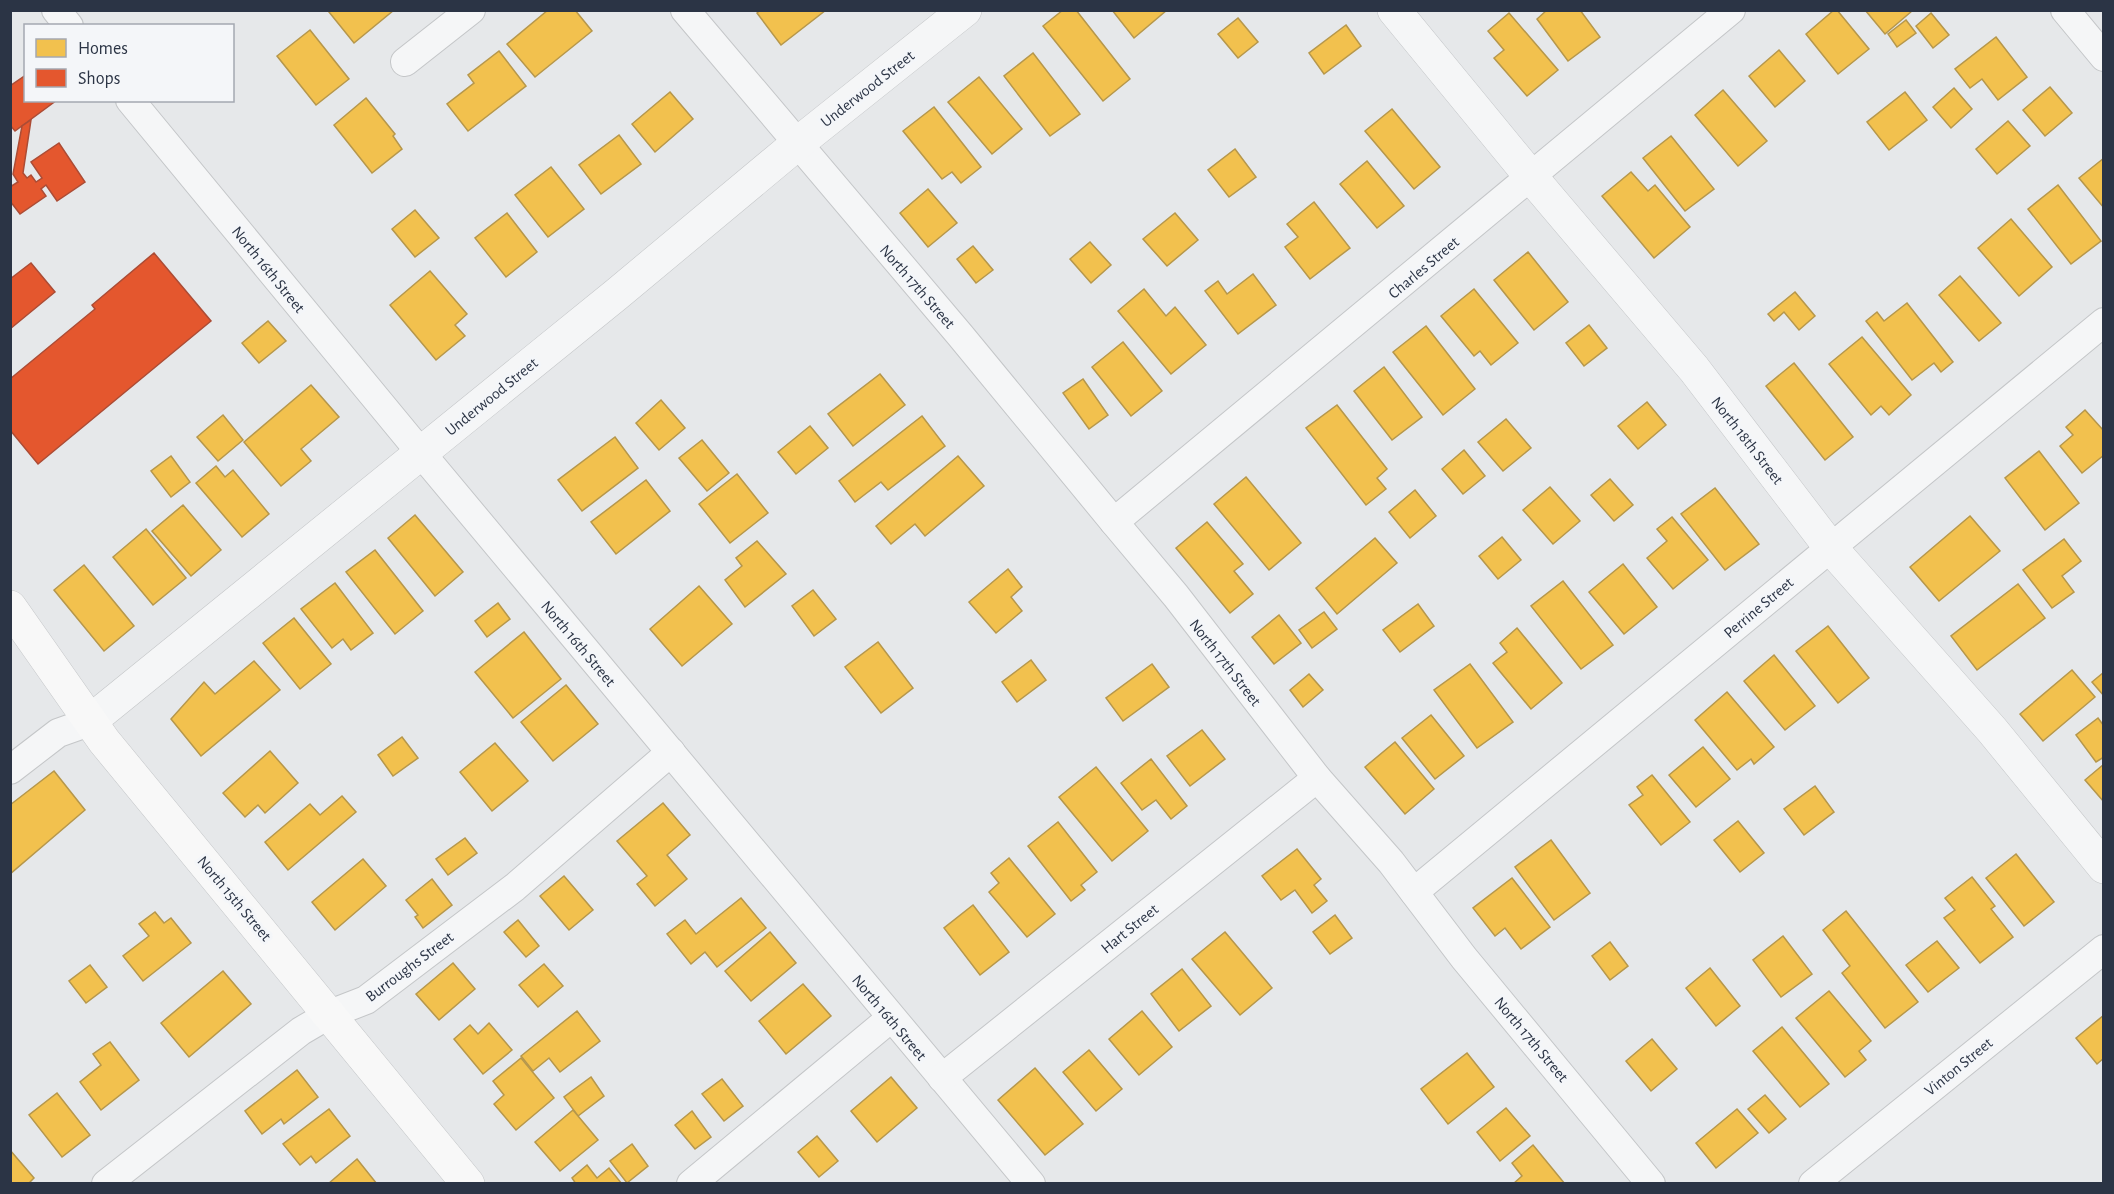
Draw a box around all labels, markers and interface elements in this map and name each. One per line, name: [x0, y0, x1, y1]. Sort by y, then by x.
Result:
legend: [24, 24, 234, 102]
text: Homes: [78, 40, 128, 58]
street label: Underwood Street: [818, 47, 917, 130]
text: Shops: [78, 70, 120, 88]
street label: North 16th Street: [229, 223, 308, 316]
street label: Charles Street: [1385, 234, 1462, 302]
street label: North 17th Street: [877, 242, 958, 332]
street label: Underwood Street: [442, 355, 541, 439]
street label: North 18th Street: [1708, 394, 1786, 487]
street label: Perrine Street: [1721, 574, 1796, 641]
street label: North 16th Street: [538, 598, 619, 689]
street label: North 17th Street: [1186, 616, 1264, 709]
street label: North 15th Street: [194, 853, 274, 944]
street label: Hart Street: [1098, 901, 1161, 957]
street label: Burroughs Street: [363, 929, 456, 1005]
street label: North 16th Street: [849, 972, 930, 1063]
street label: North 17th Street: [1491, 994, 1571, 1085]
street label: Vinton Street: [1922, 1035, 1996, 1099]

